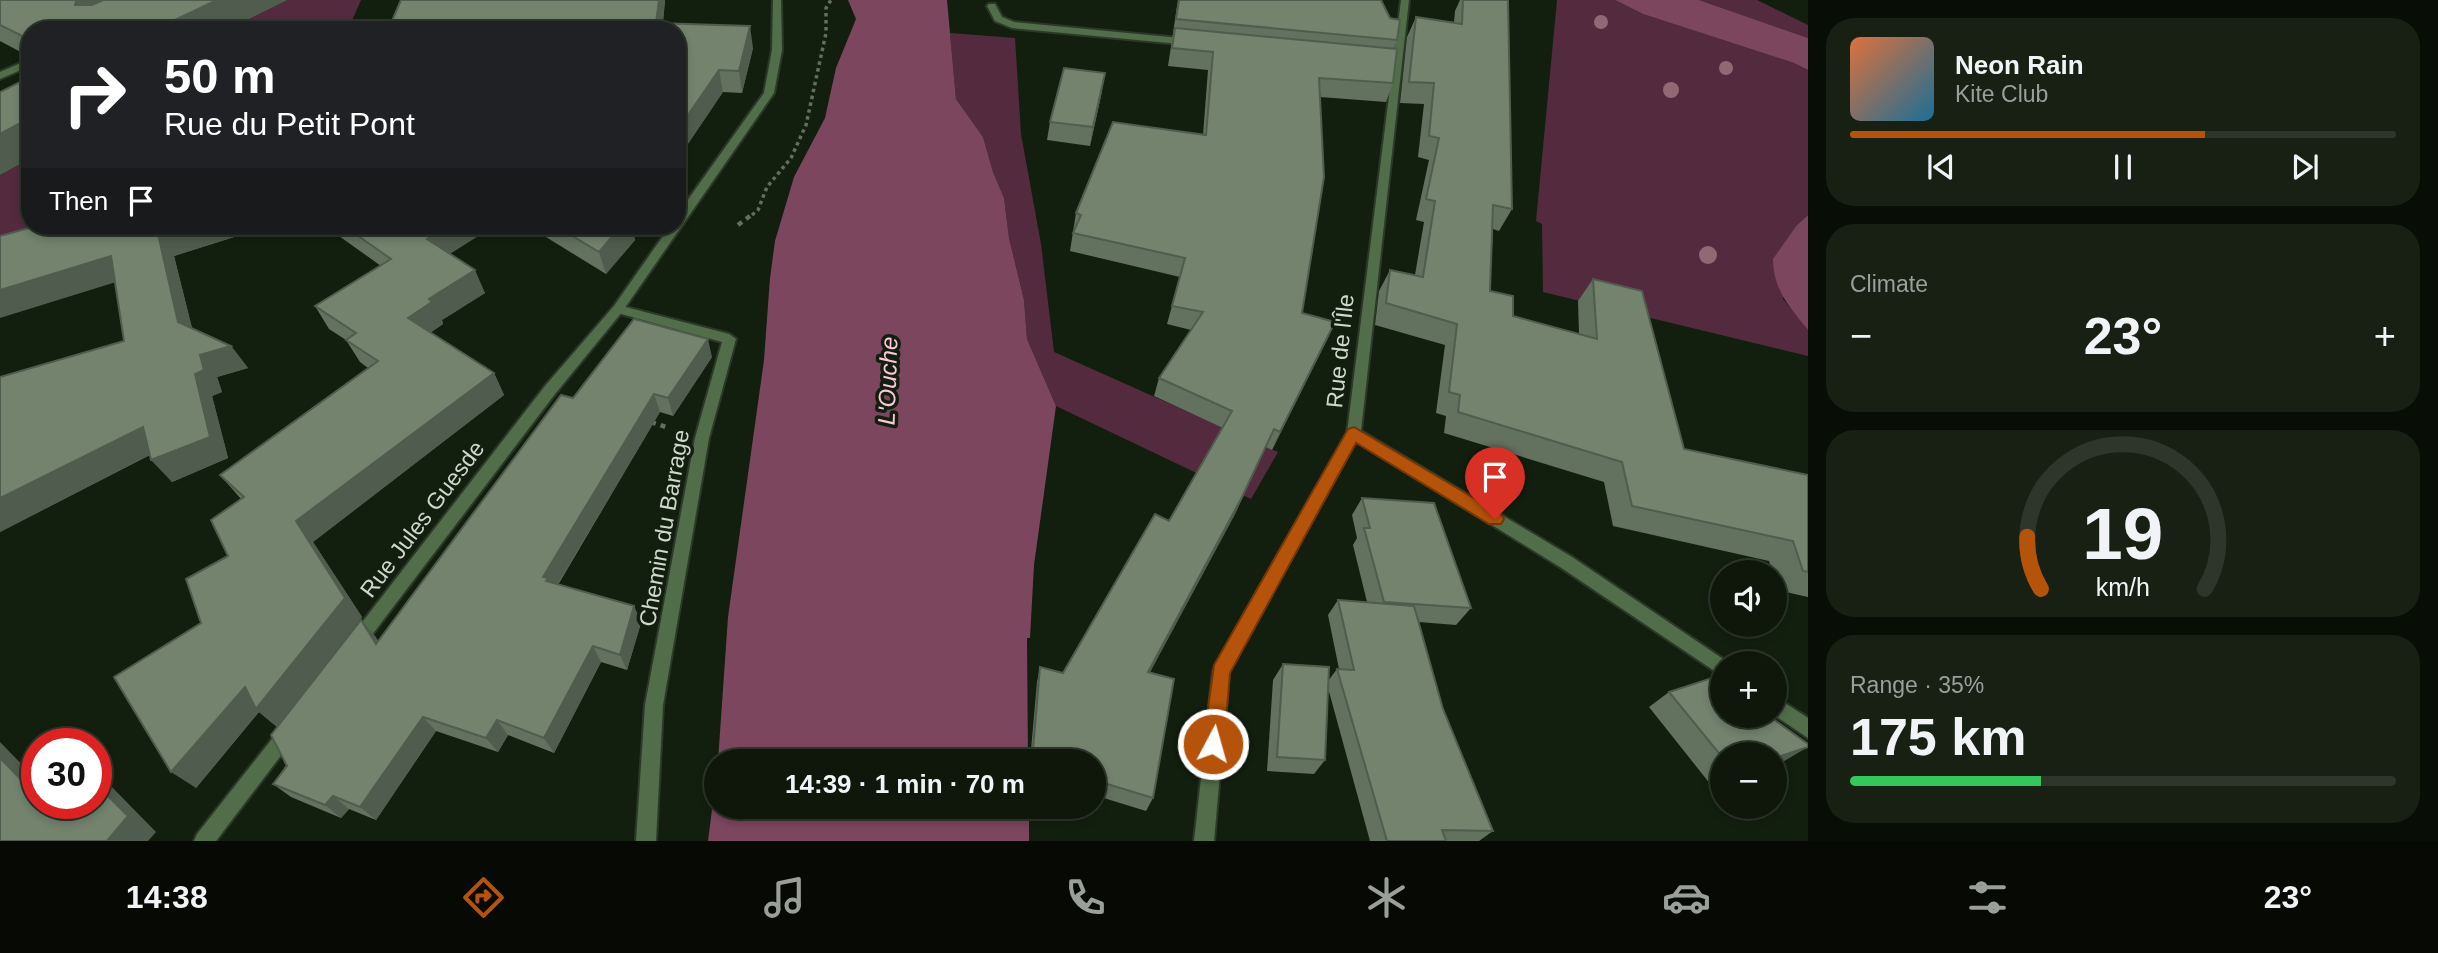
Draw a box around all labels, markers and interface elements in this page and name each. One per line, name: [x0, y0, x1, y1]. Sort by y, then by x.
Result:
icon: right: [49, 49, 140, 140]
text: 50 m: [164, 49, 276, 103]
text: Neon Rain: [1955, 50, 2084, 80]
text: Kite Club: [1955, 81, 2048, 107]
text: Rue du Petit Pont: [164, 106, 415, 142]
icon: previous: [1922, 148, 1960, 186]
icon: pause: [2104, 148, 2142, 186]
icon: next: [2286, 148, 2324, 186]
icon: arrive: [122, 182, 160, 220]
text: Then: [49, 186, 108, 216]
text: Climate: [1850, 271, 1928, 297]
street label: Rue de l'Île: [1321, 293, 1359, 409]
text: 23°: [2084, 307, 2162, 365]
text: −: [1850, 315, 1872, 357]
text: +: [2374, 315, 2396, 357]
water label: L'Ouche: [872, 336, 903, 426]
street label: Chemin du Barrage: [634, 428, 694, 628]
street label: Rue Jules Guesde: [355, 436, 489, 602]
pin: [1465, 447, 1525, 519]
icon: arrive: [1476, 458, 1514, 496]
text: 19: [2083, 494, 2163, 575]
map controls: [1710, 560, 1787, 819]
button: sound: [1710, 560, 1787, 637]
text: km/h: [2096, 573, 2150, 601]
button: +: [1710, 651, 1787, 728]
text: Range · 35%: [1850, 672, 1984, 698]
position arrow: [1176, 707, 1250, 781]
text: 175 km: [1850, 708, 2026, 766]
speed limit sign: 30: [21, 728, 112, 819]
button: −: [1710, 742, 1787, 819]
text: 14:39 · 1 min · 70 m: [785, 769, 1025, 799]
icon: directions: [459, 873, 508, 922]
icon: music: [760, 873, 809, 922]
icon: phone: [1061, 873, 1110, 922]
icon: climate: [1362, 873, 1411, 922]
icon: car: [1662, 873, 1711, 922]
icon: filters: [1963, 873, 2012, 922]
text: 14:38: [126, 879, 208, 915]
text: 23°: [2264, 879, 2312, 915]

